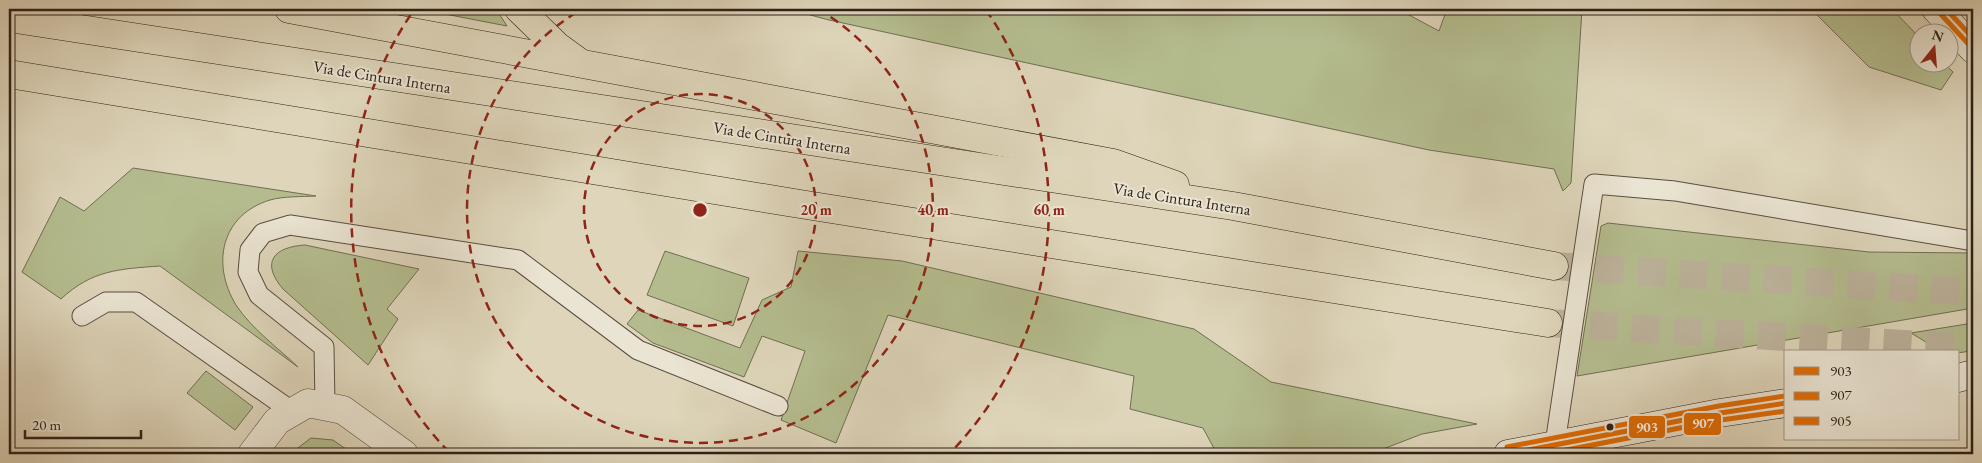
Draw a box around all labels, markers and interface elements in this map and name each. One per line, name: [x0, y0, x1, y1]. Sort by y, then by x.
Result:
north arrow: [1910, 22, 1960, 72]
text: N: [1930, 25, 1946, 46]
street label: Via de Cintura Interna: [312, 56, 453, 98]
street label: Via de Cintura Interna: [712, 117, 853, 159]
street label: Via de Cintura Interna: [1112, 178, 1253, 220]
text: 20 m: [800, 200, 832, 219]
text: 40 m: [917, 200, 949, 219]
text: 60 m: [1033, 200, 1065, 219]
centre of rings: [691, 201, 709, 219]
legend: [1784, 350, 1960, 440]
text: 903: [1830, 361, 1852, 380]
text: 907: [1830, 385, 1852, 404]
scale bar: [25, 408, 141, 440]
text: 905: [1830, 411, 1852, 430]
line badge: 907: [1683, 412, 1722, 436]
text: 907: [1692, 414, 1715, 432]
text: 20 m: [32, 415, 61, 434]
line badge: 903: [1628, 415, 1666, 439]
text: 903: [1636, 418, 1658, 436]
unlabelled marker: [1605, 422, 1615, 432]

